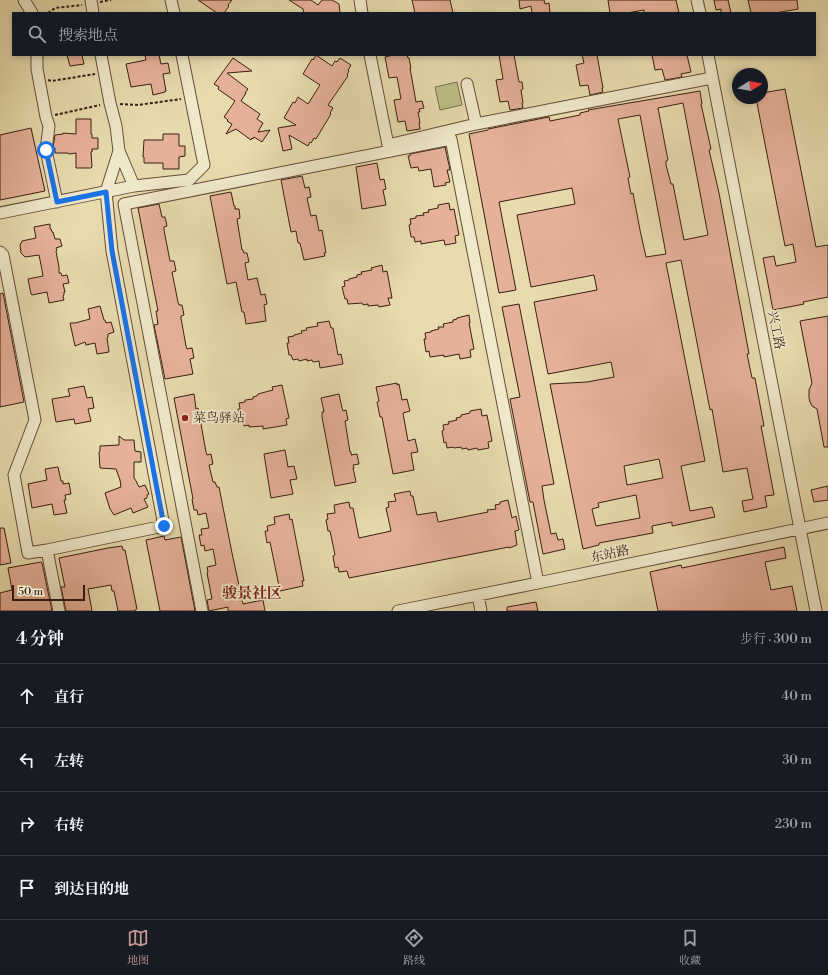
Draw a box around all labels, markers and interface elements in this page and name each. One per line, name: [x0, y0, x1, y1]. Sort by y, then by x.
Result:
search box: [12, 12, 816, 56]
icon: search: [26, 23, 48, 45]
text: 搜索地点: [58, 26, 118, 45]
north arrow: [732, 68, 768, 104]
route start: [37, 141, 55, 159]
street label: 兴工路: [764, 309, 788, 351]
place label: 菜鸟驿站: [193, 410, 245, 426]
marker: 菜鸟驿站: [180, 413, 190, 423]
route end: [155, 517, 173, 535]
street label: 东站路: [589, 542, 631, 566]
scale bar: [12, 583, 85, 602]
district label: 骏景社区: [222, 584, 282, 603]
text: 50 m: [18, 585, 43, 599]
text: 4 分钟: [16, 628, 64, 650]
text: 步行 · 300 m: [740, 631, 812, 647]
icon: ahead: [16, 685, 38, 707]
text: 直行: [54, 688, 84, 707]
text: 40 m: [782, 688, 812, 704]
icon: left: [16, 749, 38, 771]
text: 左转: [54, 752, 84, 771]
text: 30 m: [782, 752, 812, 768]
icon: right: [16, 813, 38, 835]
text: 右转: [54, 816, 84, 835]
text: 230 m: [775, 816, 812, 832]
icon: arrive: [16, 877, 38, 899]
text: 到达目的地: [54, 880, 129, 899]
tab: 地图: [127, 927, 149, 968]
tab: 路线: [403, 927, 425, 968]
tab: 收藏: [679, 927, 701, 968]

